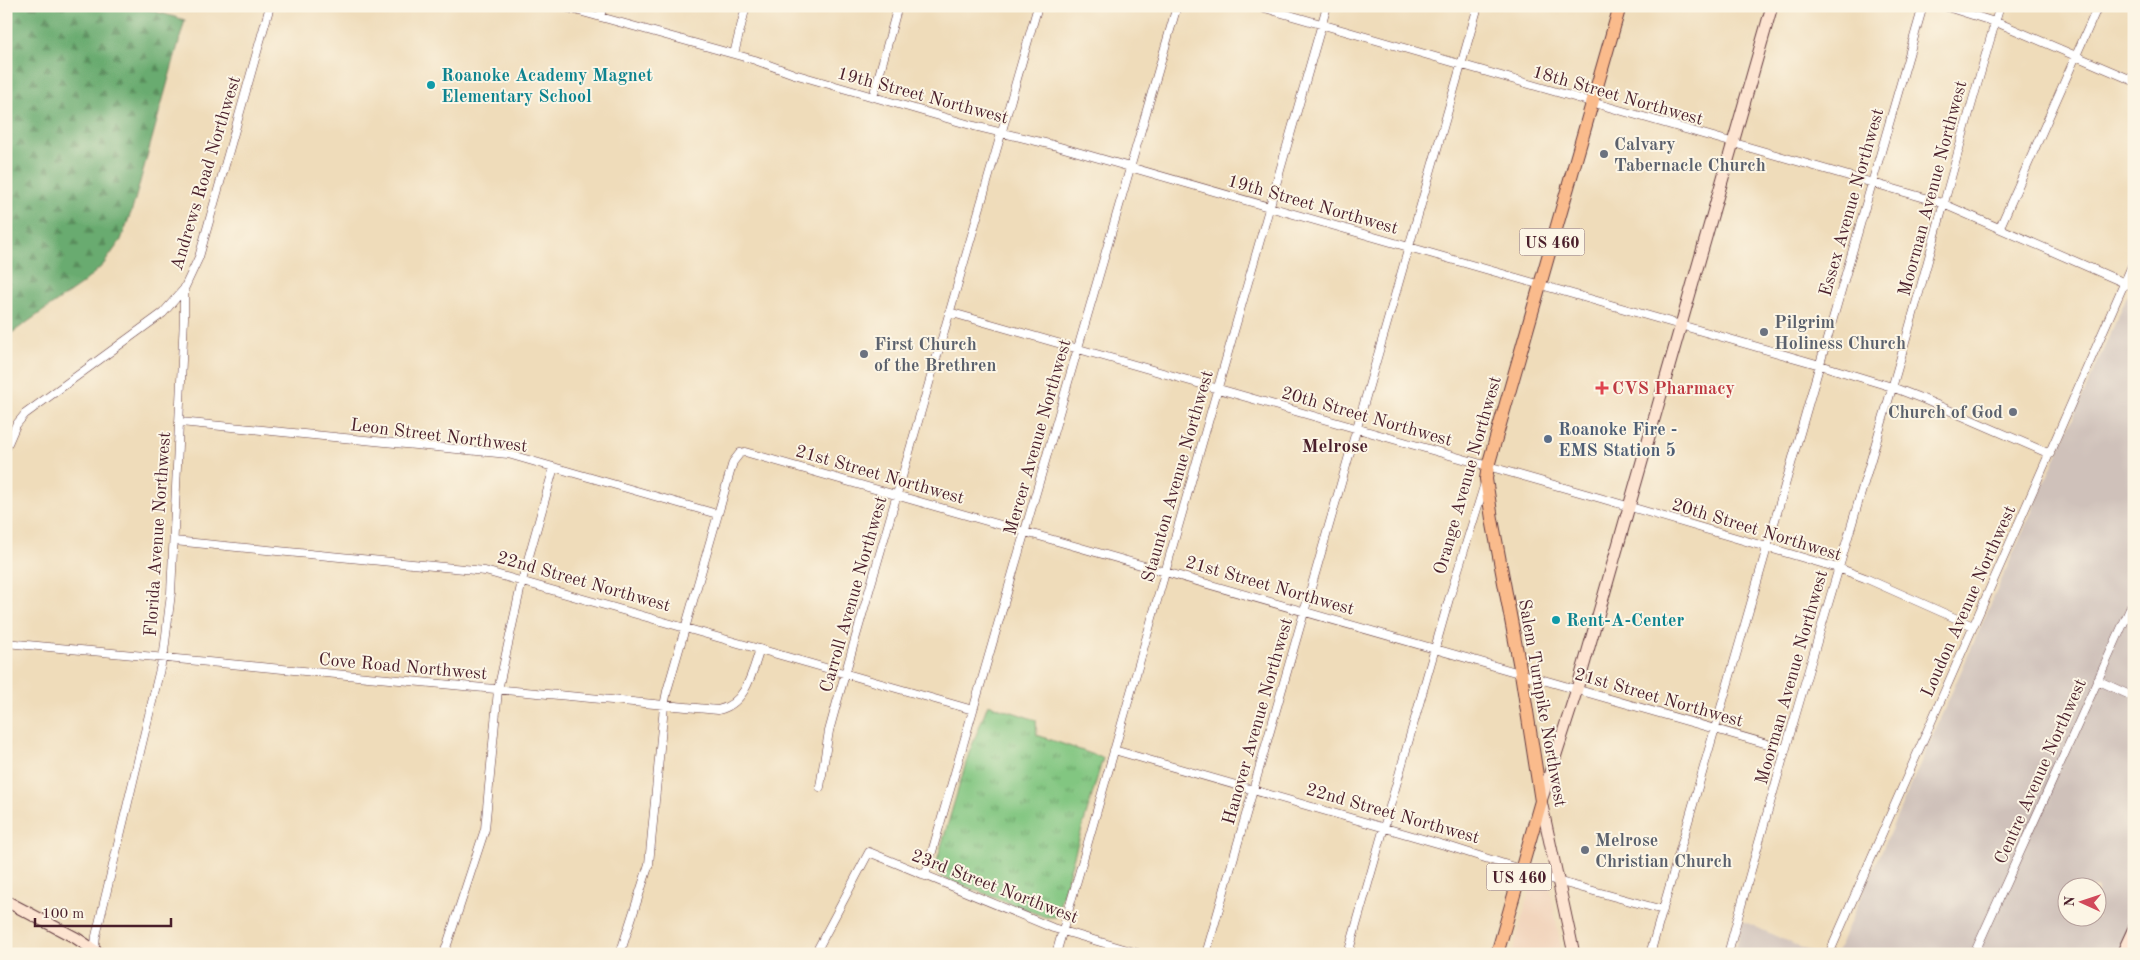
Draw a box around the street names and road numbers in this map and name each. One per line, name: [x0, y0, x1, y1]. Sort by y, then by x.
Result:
street label: 18th Street Northwest: [1530, 63, 1705, 129]
street label: 19th Street Northwest: [835, 64, 1010, 128]
street label: Andrews Road Northwest: [168, 74, 244, 273]
street label: Moorman Avenue Northwest: [1896, 79, 1970, 298]
street label: Essex Avenue Northwest: [1816, 106, 1887, 298]
street label: 19th Street Northwest: [1225, 172, 1400, 238]
road number: US 460: [1520, 228, 1584, 256]
street label: Mercer Avenue Northwest: [1001, 337, 1075, 537]
street label: Staunton Avenue Northwest: [1139, 368, 1217, 584]
street label: Orange Avenue Northwest: [1431, 374, 1505, 577]
street label: 20th Street Northwest: [1279, 384, 1454, 450]
street label: Leon Street Northwest: [349, 416, 529, 456]
street label: Florida Avenue Northwest: [142, 431, 174, 637]
street label: 21st Street Northwest: [793, 442, 966, 508]
street label: Carroll Avenue Northwest: [817, 494, 891, 695]
street label: 20th Street Northwest: [1670, 496, 1844, 564]
street label: Loudon Avenue Northwest: [1918, 503, 2019, 700]
street label: 22nd Street Northwest: [495, 549, 672, 615]
street label: 21st Street Northwest: [1183, 553, 1356, 619]
street label: Moorman Avenue Northwest: [1753, 568, 1831, 787]
street label: Salem Turnpike Northwest: [1515, 598, 1569, 808]
street label: Hanover Avenue Northwest: [1220, 616, 1296, 827]
street label: Cove Road Northwest: [318, 651, 488, 683]
street label: 21st Street Northwest: [1572, 665, 1745, 731]
street label: Centre Avenue Northwest: [1992, 676, 2090, 867]
street label: 22nd Street Northwest: [1304, 781, 1481, 847]
street label: 23rd Street Northwest: [909, 847, 1081, 927]
road number: US 460: [1486, 864, 1552, 890]

